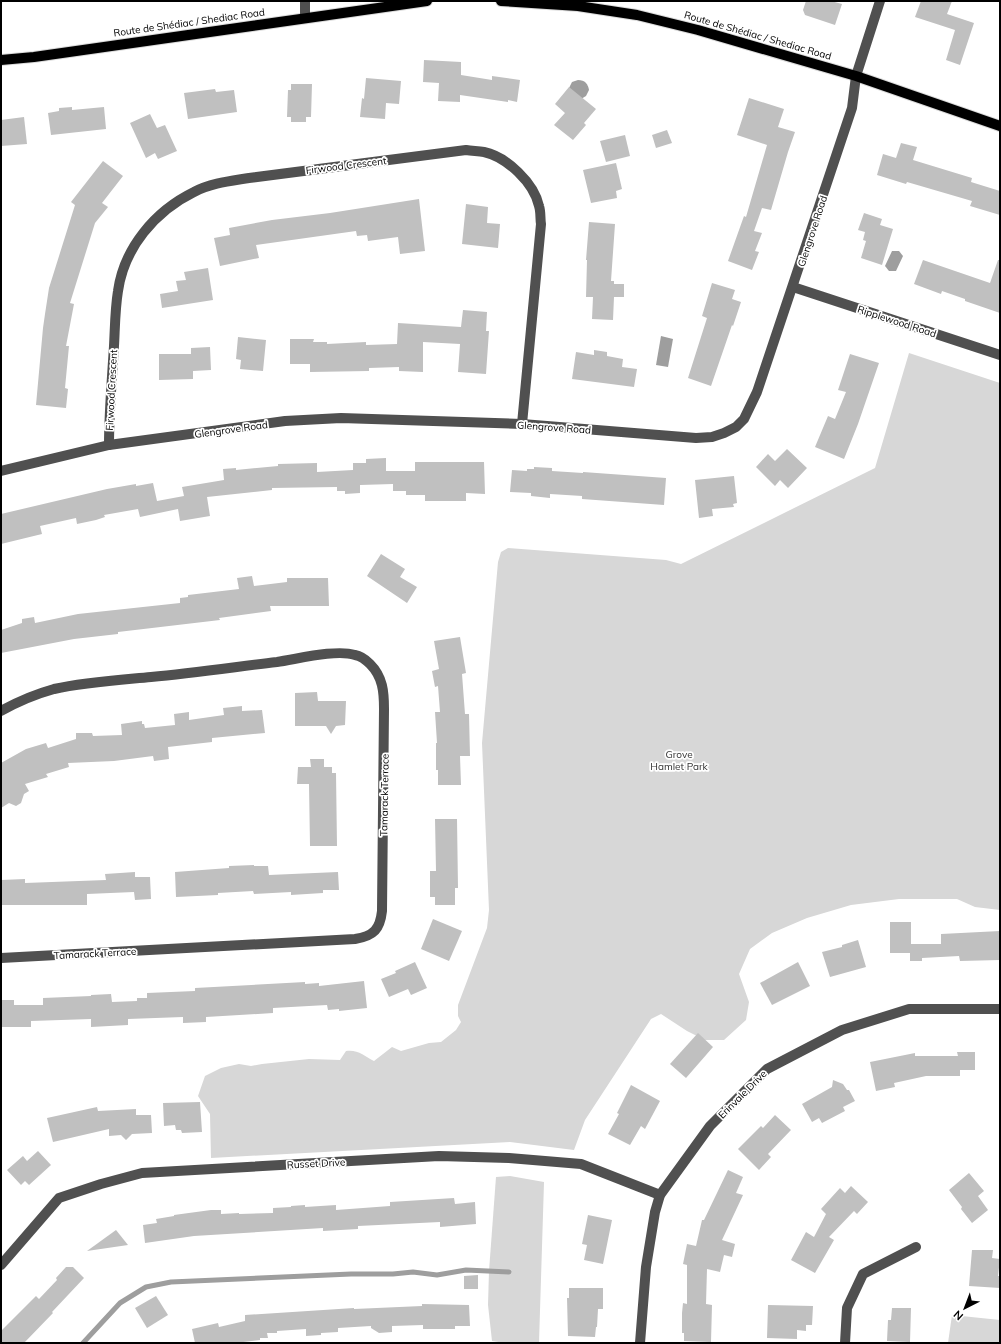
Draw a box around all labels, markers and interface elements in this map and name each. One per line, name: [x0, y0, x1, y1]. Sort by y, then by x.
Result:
street label: Route de Shédiac / Shediac Road: [113, 5, 266, 40]
street label: Route de Shédiac / Shediac Road: [683, 8, 833, 63]
street label: Firwood Crescent: [305, 154, 388, 177]
street label: Glengrove Road: [795, 194, 830, 268]
street label: Ripplewood Road: [856, 303, 938, 340]
street label: Firwood Crescent: [103, 349, 120, 431]
street label: Glengrove Road: [194, 418, 269, 441]
street label: Glengrove Road: [517, 418, 591, 437]
park label: Grove Hamlet Park: [650, 748, 709, 773]
street label: Tamarack Terrace: [377, 754, 392, 836]
street label: Tamarack Terrace: [53, 945, 137, 962]
street label: Erinvale Drive: [715, 1067, 769, 1121]
street label: Russet Drive: [287, 1155, 345, 1172]
north arrow: [945, 1288, 985, 1328]
text: N: [951, 1307, 966, 1323]

